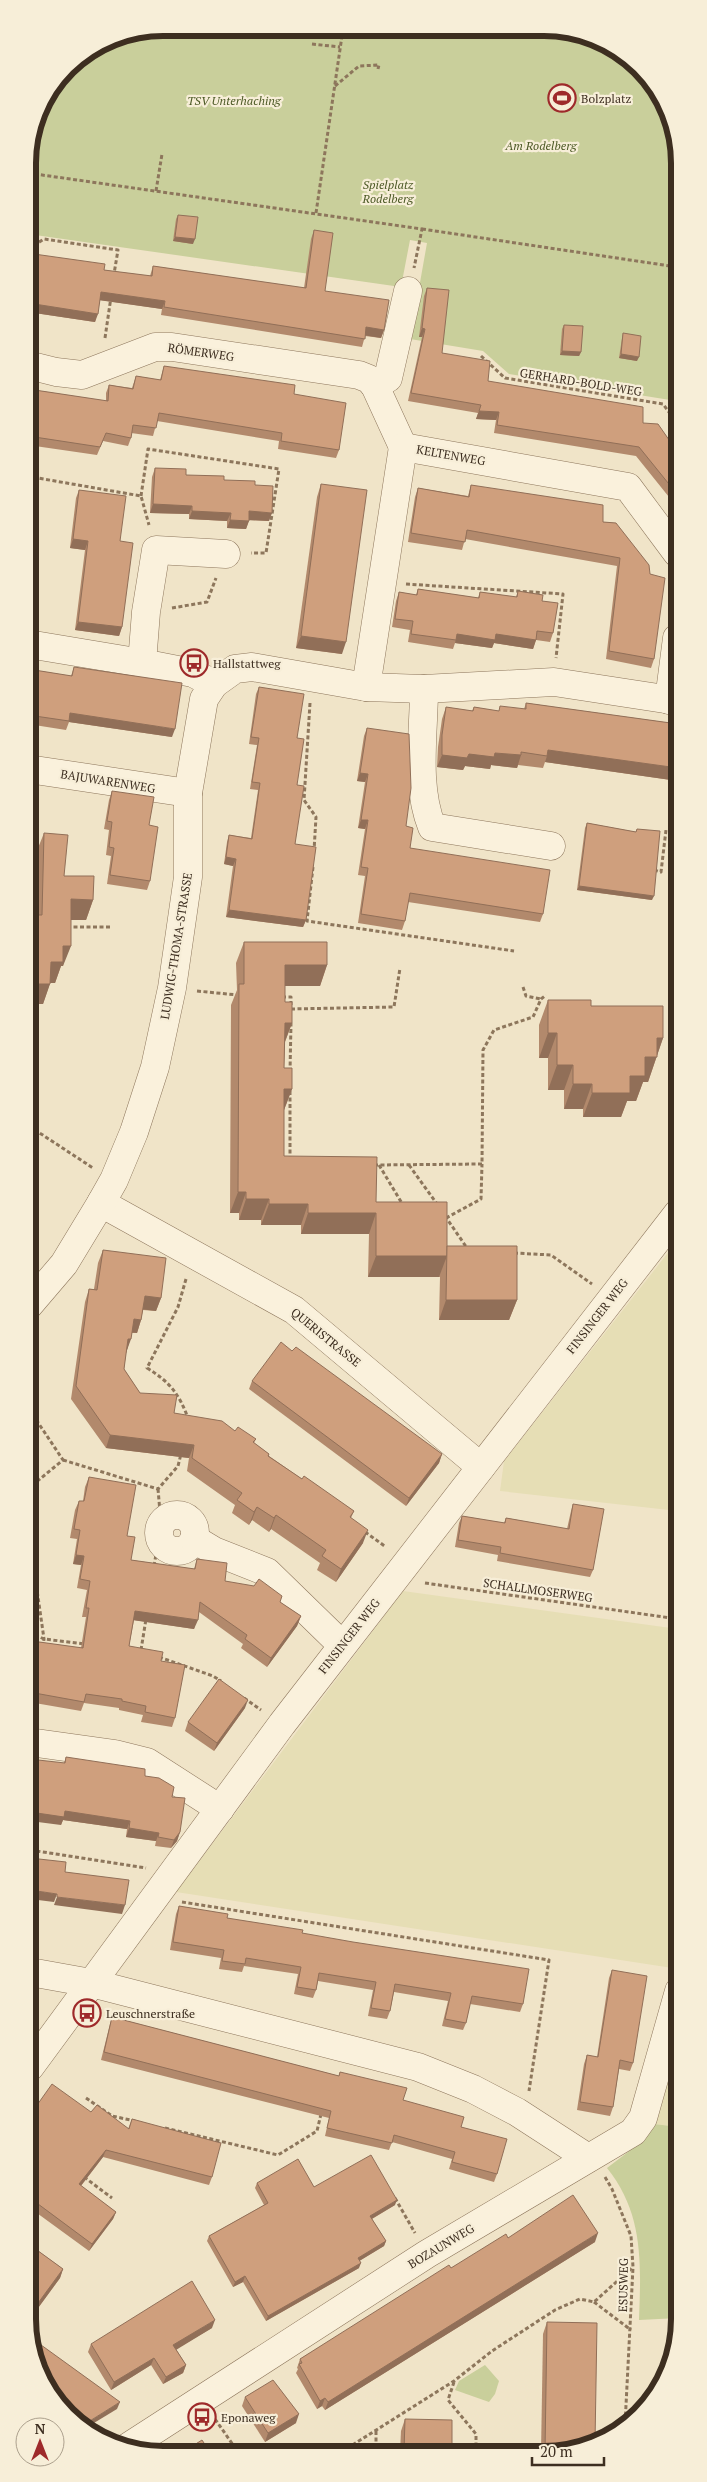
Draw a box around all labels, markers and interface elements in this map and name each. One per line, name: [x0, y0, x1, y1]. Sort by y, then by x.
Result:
sports icon: Bolzplatz: [547, 83, 577, 113]
place label: Bolzplatz: [581, 91, 631, 106]
park label: TSV Unterhaching: [187, 93, 282, 108]
park label: Am Rodelberg: [504, 138, 578, 153]
park label: Spielplatz Rodelberg: [362, 177, 415, 206]
street label: RÖMERWEG: [167, 340, 236, 364]
street label: GERHARD-BOLD-WEG: [519, 365, 644, 399]
street label: KELTENWEG: [415, 442, 487, 469]
bus stop icon: Hallstattweg: [179, 648, 209, 678]
place label: Hallstattweg: [213, 656, 281, 671]
street label: BAJUWARENWEG: [59, 766, 157, 796]
street label: LUDWIG-THOMA-STRASSE: [157, 871, 195, 1021]
street label: FINSINGER WEG: [563, 1275, 631, 1357]
street label: QUERISTRASSE: [288, 1304, 364, 1370]
street label: SCHALLMOSERWEG: [482, 1575, 594, 1605]
street label: FINSINGER WEG: [315, 1595, 383, 1677]
bus stop icon: Leuschnerstraße: [72, 1998, 102, 2028]
place label: Leuschnerstraße: [106, 2006, 195, 2021]
street label: BOZAUNWEG: [405, 2220, 477, 2272]
street label: ESUSWEG: [615, 2257, 631, 2312]
bus stop icon: Eponaweg: [187, 2402, 217, 2432]
place label: Eponaweg: [221, 2410, 276, 2425]
north arrow: [15, 2417, 65, 2467]
text: N: [35, 2419, 46, 2438]
scale bar: [532, 2434, 604, 2466]
text: 20 m: [540, 2441, 573, 2461]

